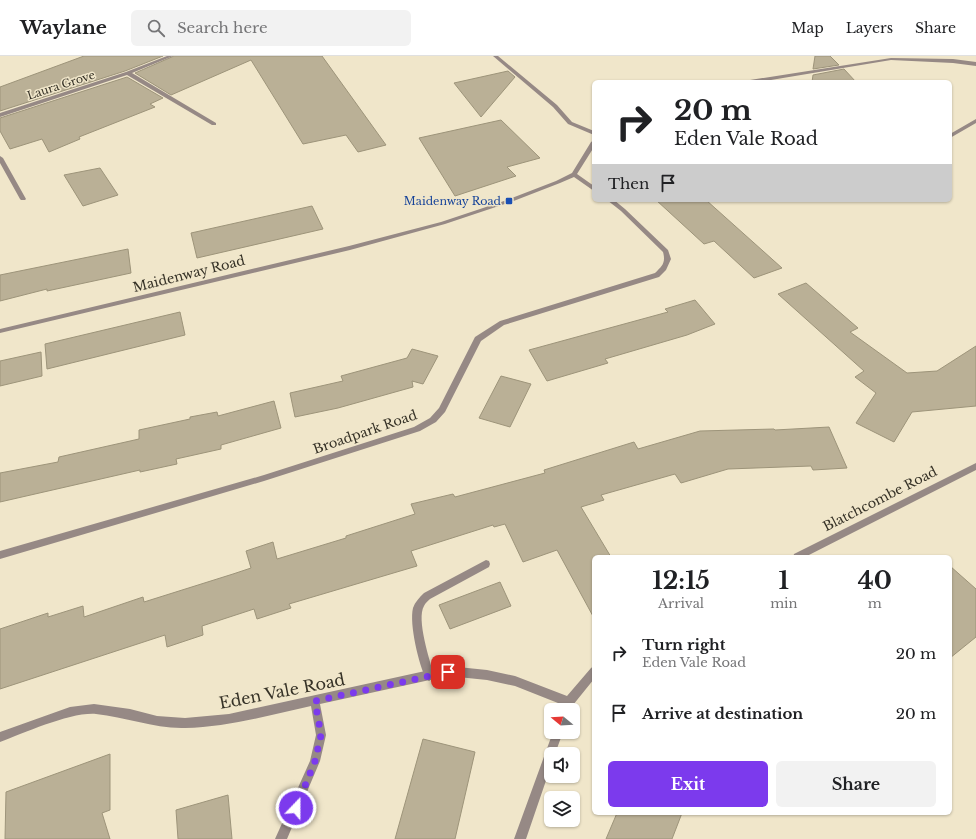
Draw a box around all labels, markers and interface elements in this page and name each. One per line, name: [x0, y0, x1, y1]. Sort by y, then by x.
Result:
search box: [131, 10, 411, 46]
text: Waylane: [20, 16, 107, 39]
icon: search: [145, 17, 167, 39]
text: Search here: [177, 18, 268, 37]
text: Map: [791, 19, 824, 37]
text: Layers: [846, 19, 893, 37]
text: Share: [915, 19, 956, 37]
street label: Laura Grove: [25, 67, 97, 103]
text: 20 m: [674, 93, 752, 128]
icon: right: [608, 96, 660, 148]
text: Eden Vale Road: [674, 128, 818, 150]
icon: arrive: [657, 172, 679, 194]
text: Then: [608, 174, 649, 193]
place label: Maidenway Road: [404, 194, 502, 208]
marker: Maidenway Road: [504, 196, 514, 206]
street label: Maidenway Road: [131, 252, 247, 296]
street label: Broadpark Road: [311, 406, 419, 458]
street label: Blatchcombe Road: [820, 463, 940, 535]
text: 12:15: [652, 566, 710, 595]
text: 1: [779, 566, 789, 595]
text: 40: [858, 566, 892, 595]
text: Arrival: [658, 595, 704, 612]
text: min: [770, 595, 797, 612]
text: m: [868, 595, 882, 612]
text: Turn right: [642, 635, 725, 654]
icon: right: [608, 642, 630, 664]
text: 20 m: [896, 644, 936, 663]
text: Eden Vale Road: [642, 654, 746, 671]
pin: [431, 655, 465, 689]
icon: arrive: [437, 661, 459, 683]
street label: Eden Vale Road: [217, 669, 347, 713]
icon: arrive: [608, 702, 630, 724]
north arrow: [544, 703, 580, 739]
map controls: [544, 703, 580, 827]
text: Arrive at destination: [642, 704, 803, 723]
text: 20 m: [896, 704, 936, 723]
button: sound: [544, 747, 580, 783]
button: Exit: [608, 761, 768, 807]
button: Share: [776, 761, 936, 807]
position arrow: [275, 787, 317, 829]
button: layers: [544, 791, 580, 827]

